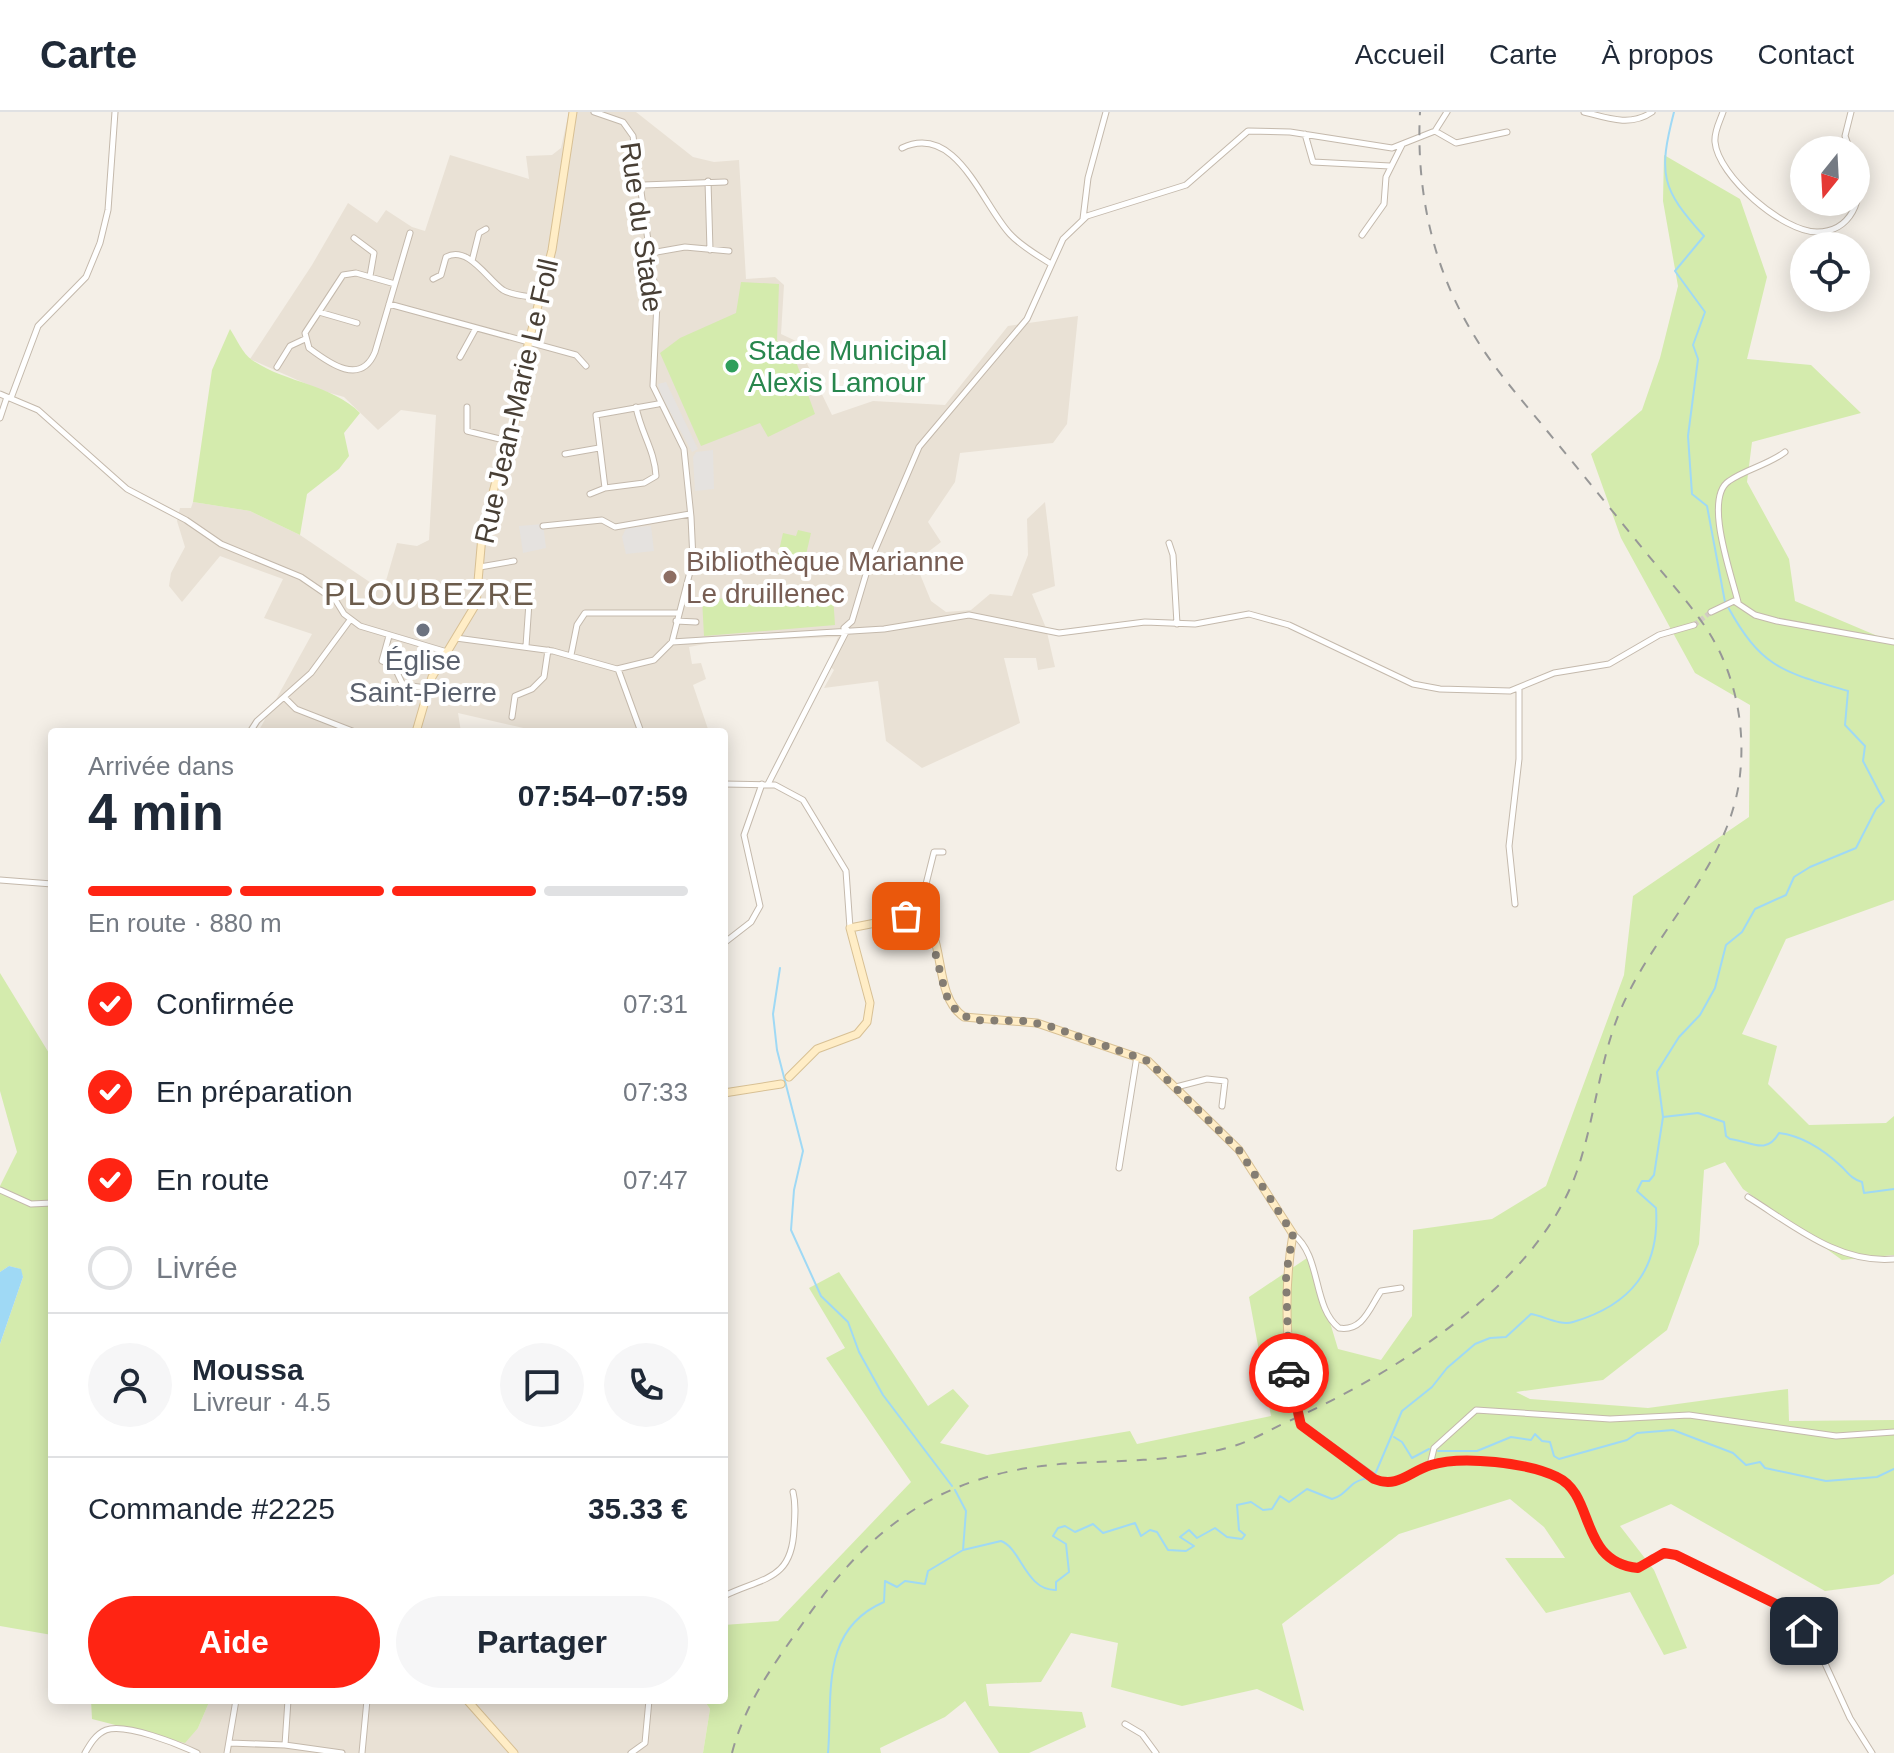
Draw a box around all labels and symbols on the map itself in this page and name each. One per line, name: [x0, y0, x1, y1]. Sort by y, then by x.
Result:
north arrow: [1790, 136, 1870, 216]
street label: Rue du Stade: [614, 140, 669, 314]
street label: Rue Jean-Marie Le Foll: [469, 256, 564, 546]
place label: Stade Municipal Alexis Lamour: [748, 335, 947, 398]
marker: Stade Municipal Alexis Lamour: [723, 357, 741, 375]
place label: Bibliothèque Marianne Le druillenec: [686, 546, 965, 609]
marker: Bibliothèque Marianne Le druillenec: [661, 568, 679, 586]
district label: PLOUBEZRE: [324, 576, 536, 612]
marker: Église Saint-Pierre: [414, 621, 432, 639]
place label: Église Saint-Pierre: [349, 645, 497, 708]
pin: [872, 882, 940, 950]
courier: [1249, 1333, 1329, 1413]
pin: [1770, 1597, 1838, 1665]

